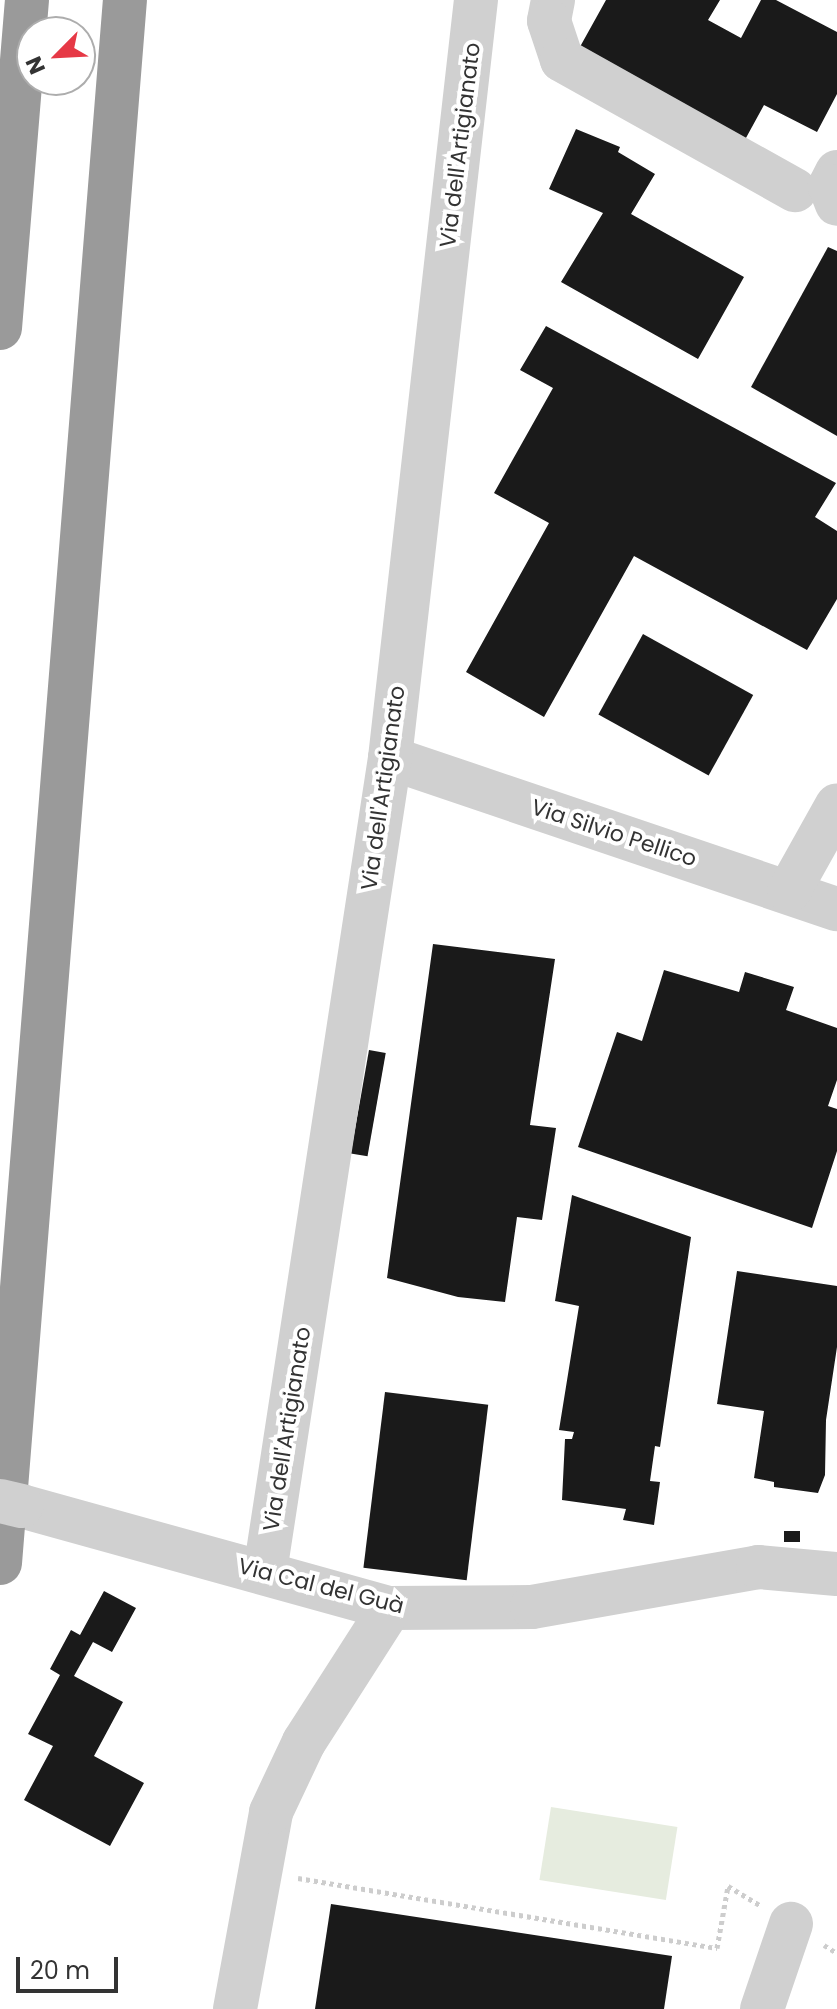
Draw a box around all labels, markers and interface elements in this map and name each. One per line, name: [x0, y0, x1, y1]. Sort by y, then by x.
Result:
north arrow: [16, 16, 96, 96]
street label: Via dell'Artigianato: [434, 41, 486, 249]
text: N: [18, 51, 53, 79]
street label: Via dell'Artigianato: [356, 684, 410, 892]
street label: Via Silvio Pellico: [528, 794, 700, 872]
street label: Via dell'Artigianato: [258, 1325, 316, 1533]
street label: Via Cal del Guà: [235, 1553, 407, 1619]
scale bar: [20, 1941, 122, 1991]
text: 20 m: [30, 1954, 90, 1987]

